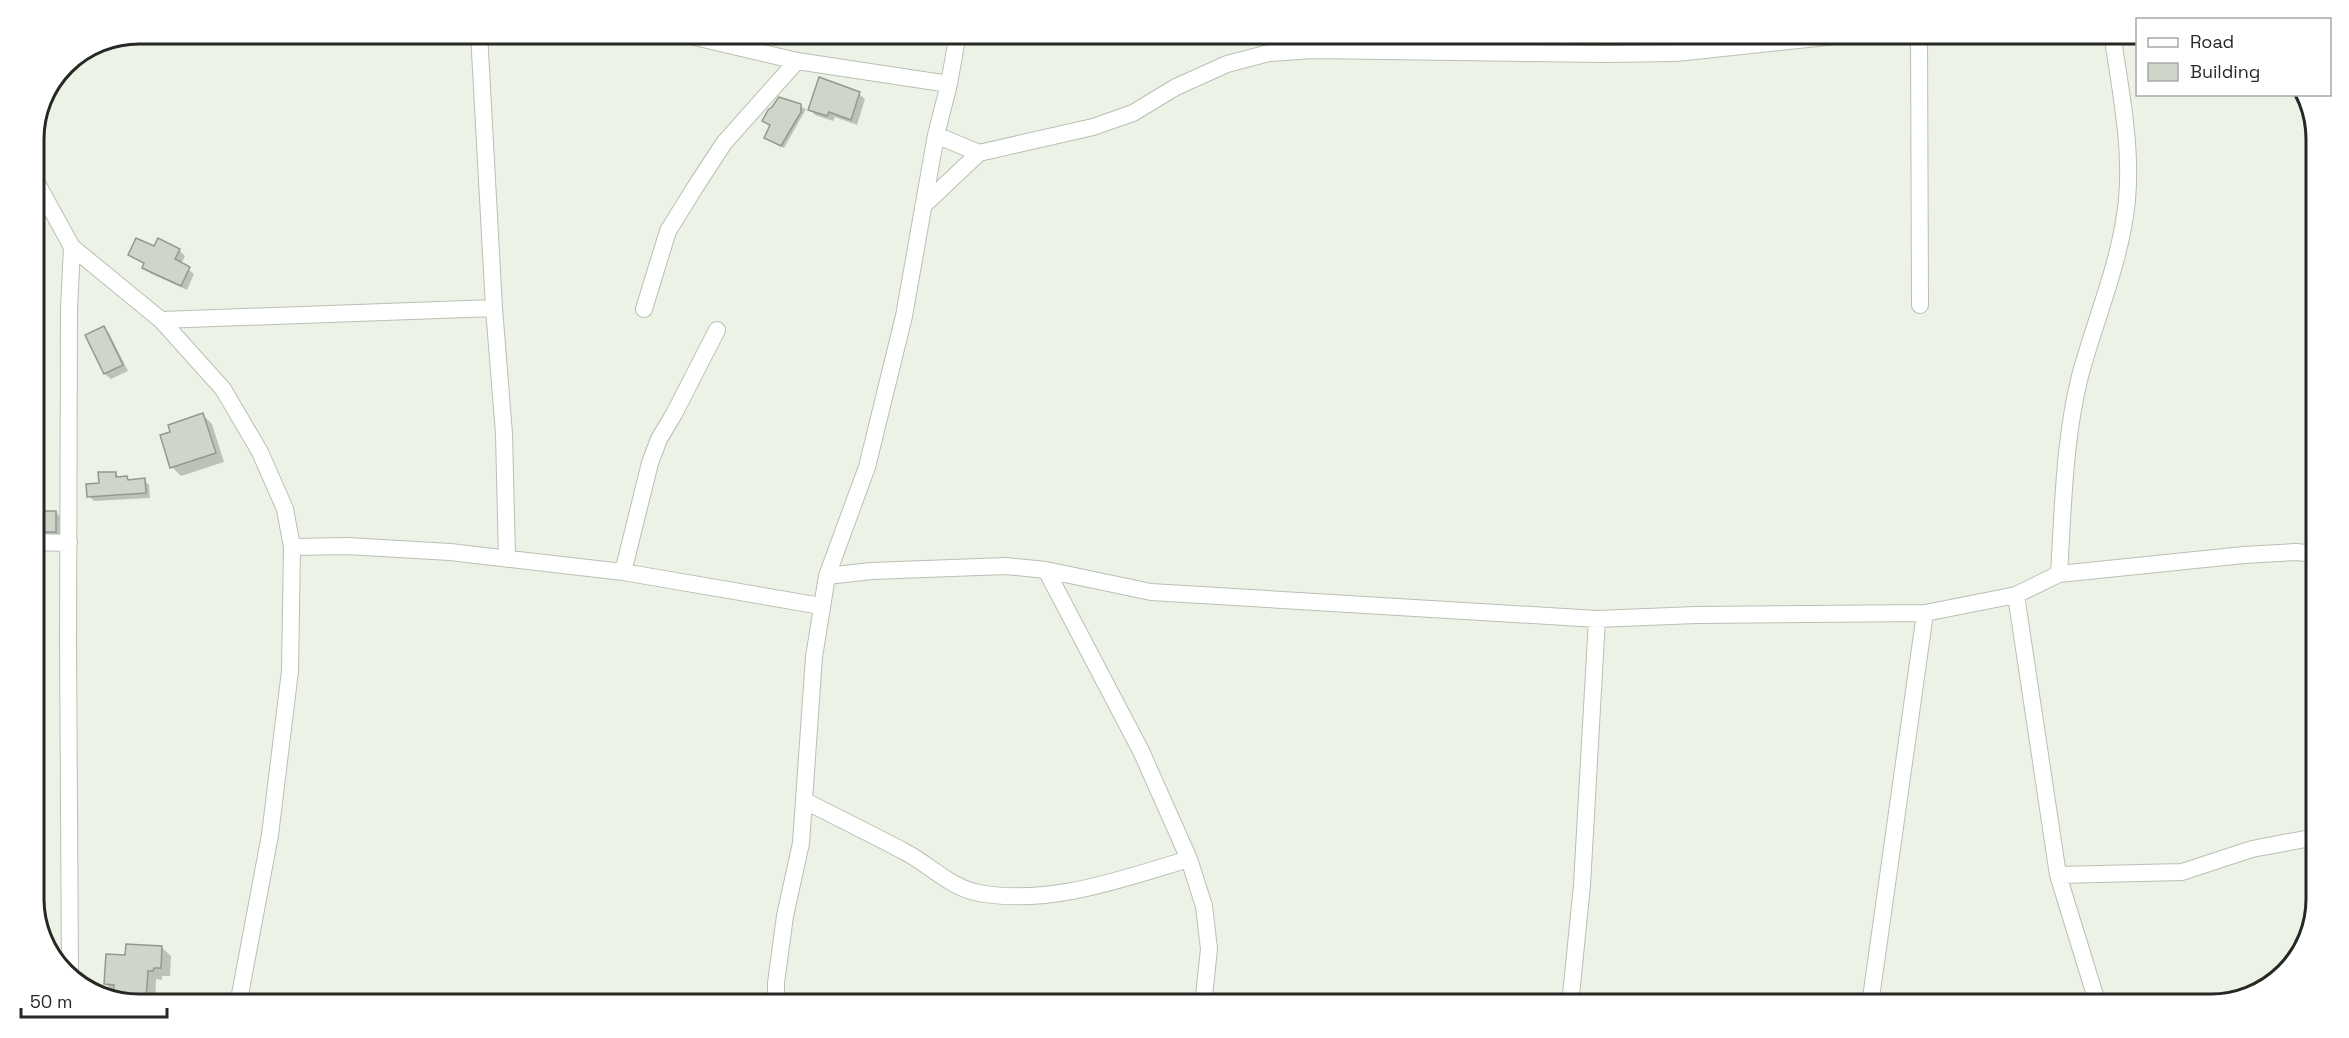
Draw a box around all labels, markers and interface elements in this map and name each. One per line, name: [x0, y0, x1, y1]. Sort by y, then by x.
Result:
legend: [2136, 18, 2331, 96]
text: Road: [2190, 30, 2234, 53]
text: Building: [2190, 60, 2260, 83]
scale bar: [21, 981, 166, 1019]
text: 50 m: [30, 990, 72, 1013]

